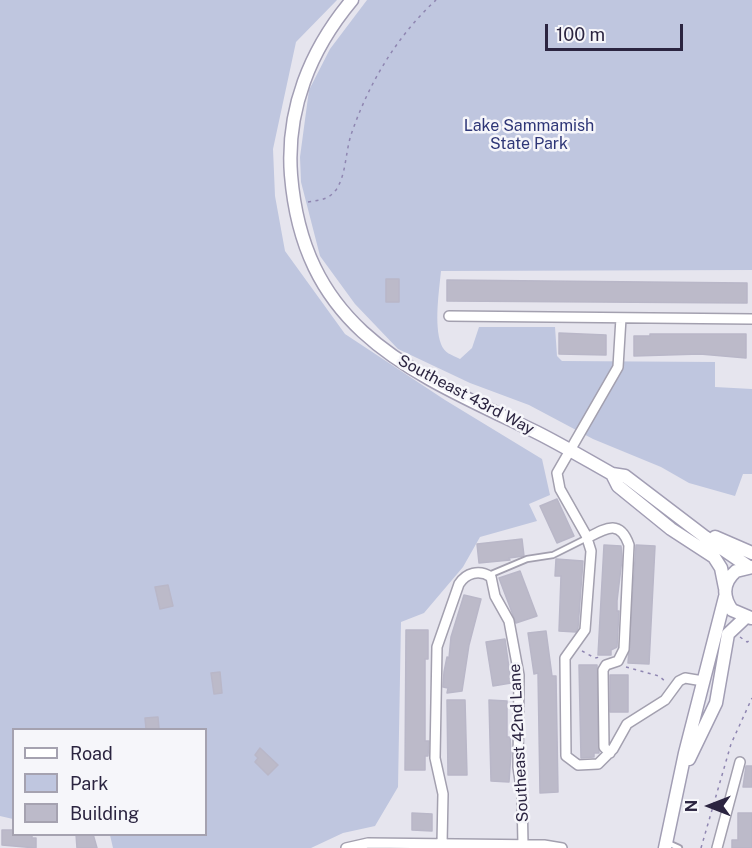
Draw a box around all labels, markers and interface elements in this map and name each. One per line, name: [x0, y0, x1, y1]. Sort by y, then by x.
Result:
scale bar: [548, 12, 686, 50]
text: 100 m: [556, 24, 605, 45]
park label: Lake Sammamish State Park: [464, 116, 594, 154]
street label: Southeast 43rd Way: [395, 351, 537, 439]
street label: Southeast 42nd Lane: [505, 663, 533, 823]
legend: [12, 728, 207, 836]
text: Road: [70, 743, 113, 764]
text: Park: [70, 773, 108, 794]
north arrow: [680, 776, 740, 836]
text: N: [682, 800, 701, 812]
text: Building: [70, 803, 139, 824]

